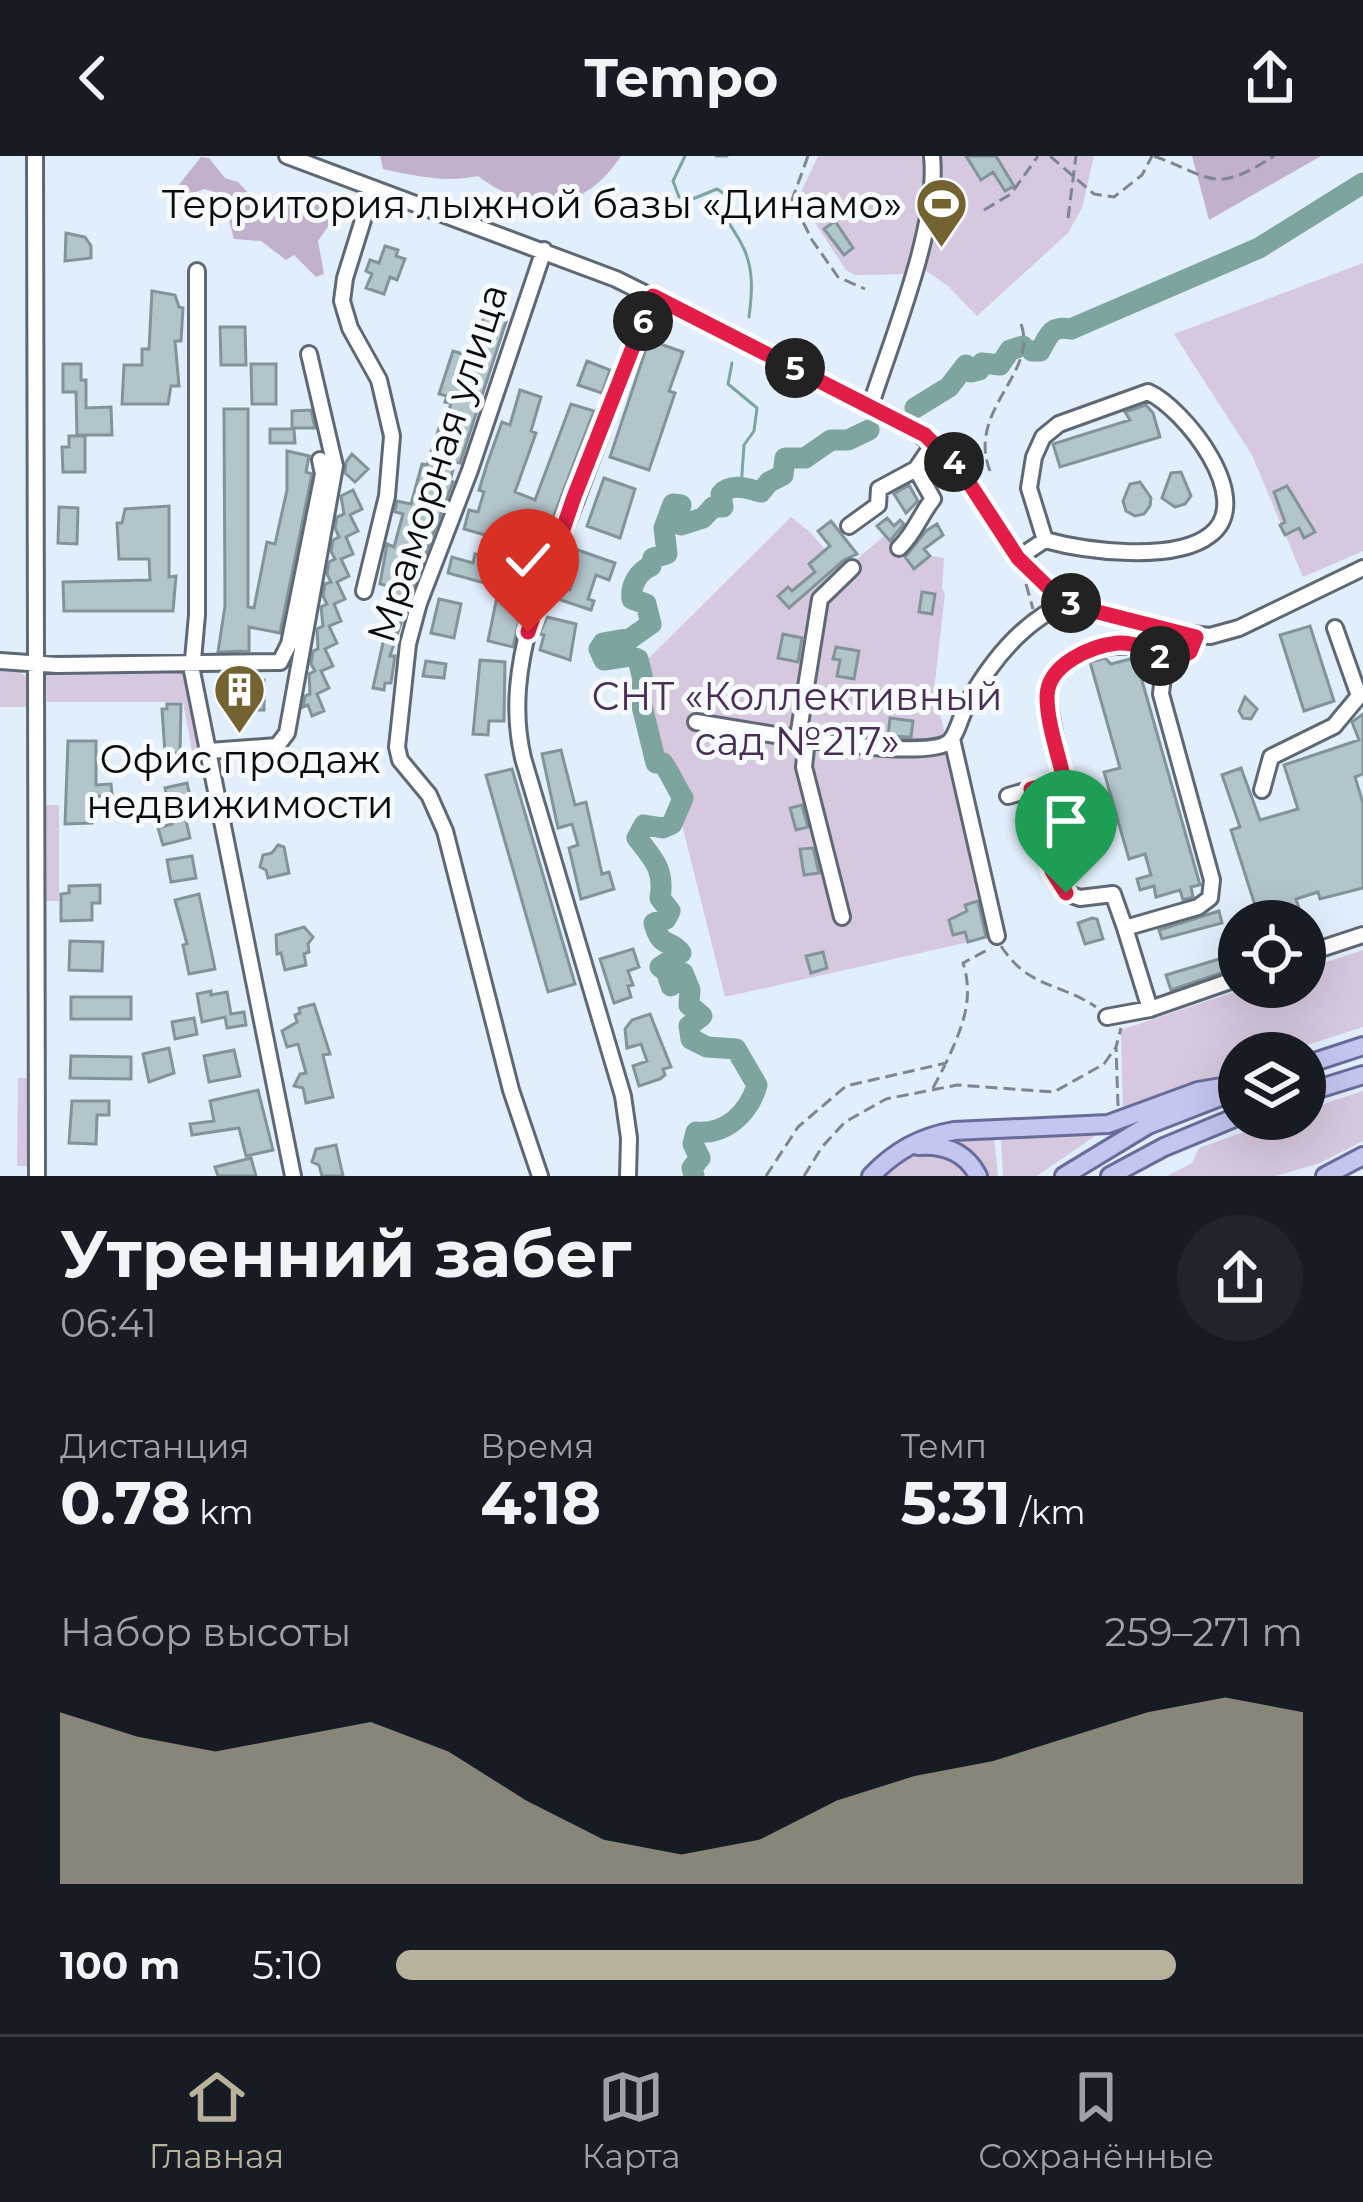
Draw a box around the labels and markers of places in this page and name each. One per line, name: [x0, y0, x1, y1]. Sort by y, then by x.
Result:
sports icon: Территория лыжной базы «Динамо»: [913, 176, 969, 250]
place label: Территория лыжной базы «Динамо»: [162, 180, 902, 228]
pin: 6: [613, 291, 673, 351]
pin: 5: [765, 338, 825, 398]
pin: 4: [924, 432, 984, 492]
pin: [477, 509, 579, 632]
pin: 3: [1041, 573, 1101, 633]
pin: 2: [1130, 626, 1190, 686]
building icon: Офис продаж недвижимости: [212, 661, 268, 735]
place label: Офис продаж недвижимости: [86, 735, 394, 828]
pin: [1015, 770, 1117, 893]

